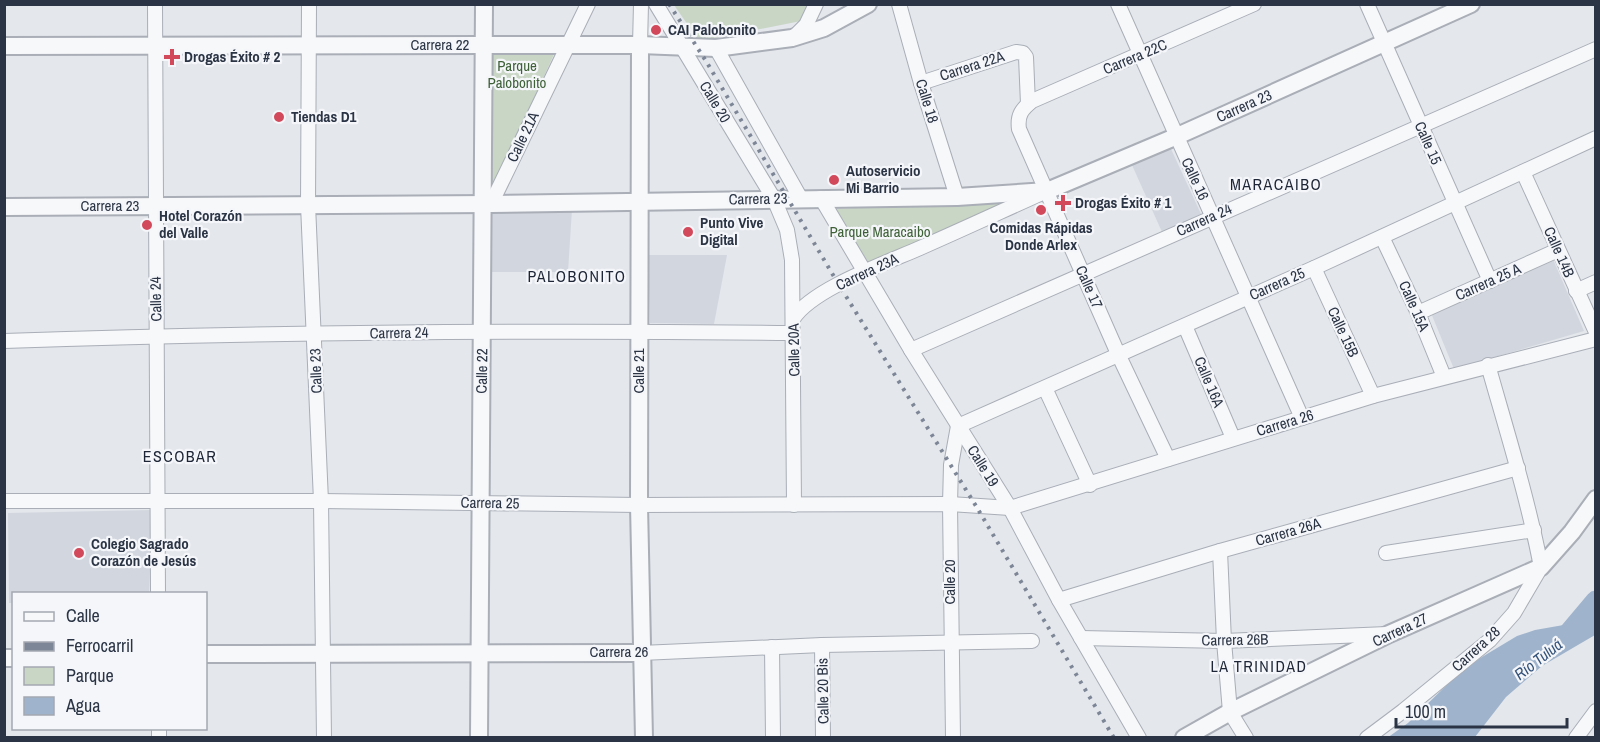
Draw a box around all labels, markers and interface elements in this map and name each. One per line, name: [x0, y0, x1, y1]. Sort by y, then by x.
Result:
place label: CAI Palobonito: [668, 19, 756, 40]
marker: CAI Palobonito: [649, 23, 663, 37]
street label: Carrera 22: [411, 34, 470, 55]
street label: Carrera 22C: [1100, 34, 1170, 79]
street label: Carrera 22A: [937, 45, 1008, 86]
place label: Drogas Éxito # 2: [184, 46, 281, 67]
marker: Drogas Éxito # 2: [165, 50, 179, 64]
park label: Parque Palobonito: [488, 55, 547, 93]
street label: Calle 18: [911, 76, 944, 126]
street label: Calle 20: [695, 77, 736, 127]
street label: Carrera 23: [1213, 84, 1275, 127]
place label: Tiendas D1: [291, 106, 357, 127]
street label: Calle 21A: [501, 108, 544, 165]
marker: Tiendas D1: [272, 110, 286, 124]
street label: Calle 15: [1410, 118, 1447, 168]
street label: Calle 16: [1176, 154, 1215, 204]
place label: Autoservicio Mi Barrio: [846, 160, 921, 198]
marker: Autoservicio Mi Barrio: [827, 173, 841, 187]
district label: MARACAIBO: [1230, 173, 1322, 195]
street label: Carrera 23: [728, 187, 788, 210]
place label: Drogas Éxito # 1: [1075, 192, 1172, 213]
street label: Carrera 23: [81, 195, 140, 216]
marker: Drogas Éxito # 1: [1056, 196, 1070, 210]
street label: Carrera 24: [1173, 198, 1235, 241]
marker: Comidas Rápidas Donde Arlex: [1034, 203, 1048, 217]
place label: Hotel Corazón del Valle: [159, 205, 242, 243]
place label: Punto Vive Digital: [700, 212, 764, 250]
place label: Comidas Rápidas Donde Arlex: [989, 217, 1093, 255]
marker: Hotel Corazón del Valle: [140, 218, 154, 232]
park label: Parque Maracaibo: [829, 221, 931, 242]
street label: Calle 14B: [1539, 223, 1580, 280]
marker: Punto Vive Digital: [681, 225, 695, 239]
street label: Carrera 23A: [832, 248, 902, 295]
street label: Carrera 25 A: [1452, 257, 1525, 305]
street label: Calle 17: [1071, 262, 1108, 312]
street label: Carrera 25: [1246, 262, 1308, 305]
district label: PALOBONITO: [527, 265, 627, 287]
street label: Calle 24: [145, 276, 166, 322]
street label: Calle 15A: [1394, 277, 1435, 335]
street label: Calle 15B: [1323, 303, 1364, 360]
street label: Carrera 24: [369, 321, 429, 344]
street label: Calle 20A: [783, 322, 804, 377]
street label: Calle 23: [304, 348, 327, 394]
street label: Calle 22: [471, 348, 492, 394]
street label: Calle 21: [628, 348, 649, 394]
street label: Calle 16A: [1189, 353, 1230, 411]
street label: Carrera 26: [1254, 404, 1316, 441]
street label: Calle 19: [963, 441, 1004, 491]
district label: ESCOBAR: [143, 445, 217, 467]
street label: Carrera 25: [460, 491, 520, 514]
street label: Carrera 26A: [1253, 512, 1324, 551]
place label: Colegio Sagrado Corazón de Jesús: [91, 533, 196, 571]
marker: Colegio Sagrado Corazón de Jesús: [72, 546, 86, 560]
street label: Calle 20: [939, 559, 960, 605]
legend: [12, 592, 207, 730]
text: Calle: [66, 603, 100, 628]
street label: Carrera 27: [1369, 608, 1431, 651]
street label: Carrera 28: [1447, 621, 1505, 676]
street label: Carrera 26B: [1201, 628, 1269, 651]
text: Ferrocarril: [66, 633, 133, 658]
water label: Río Tuluá: [1509, 633, 1567, 685]
street label: Carrera 26: [590, 641, 649, 662]
district label: LA TRINIDAD: [1210, 655, 1308, 677]
street label: Calle 20 Bis: [811, 658, 834, 724]
text: Parque: [66, 663, 114, 688]
scale bar: [1396, 691, 1567, 729]
text: Agua: [65, 693, 100, 718]
text: 100 m: [1405, 699, 1446, 724]

